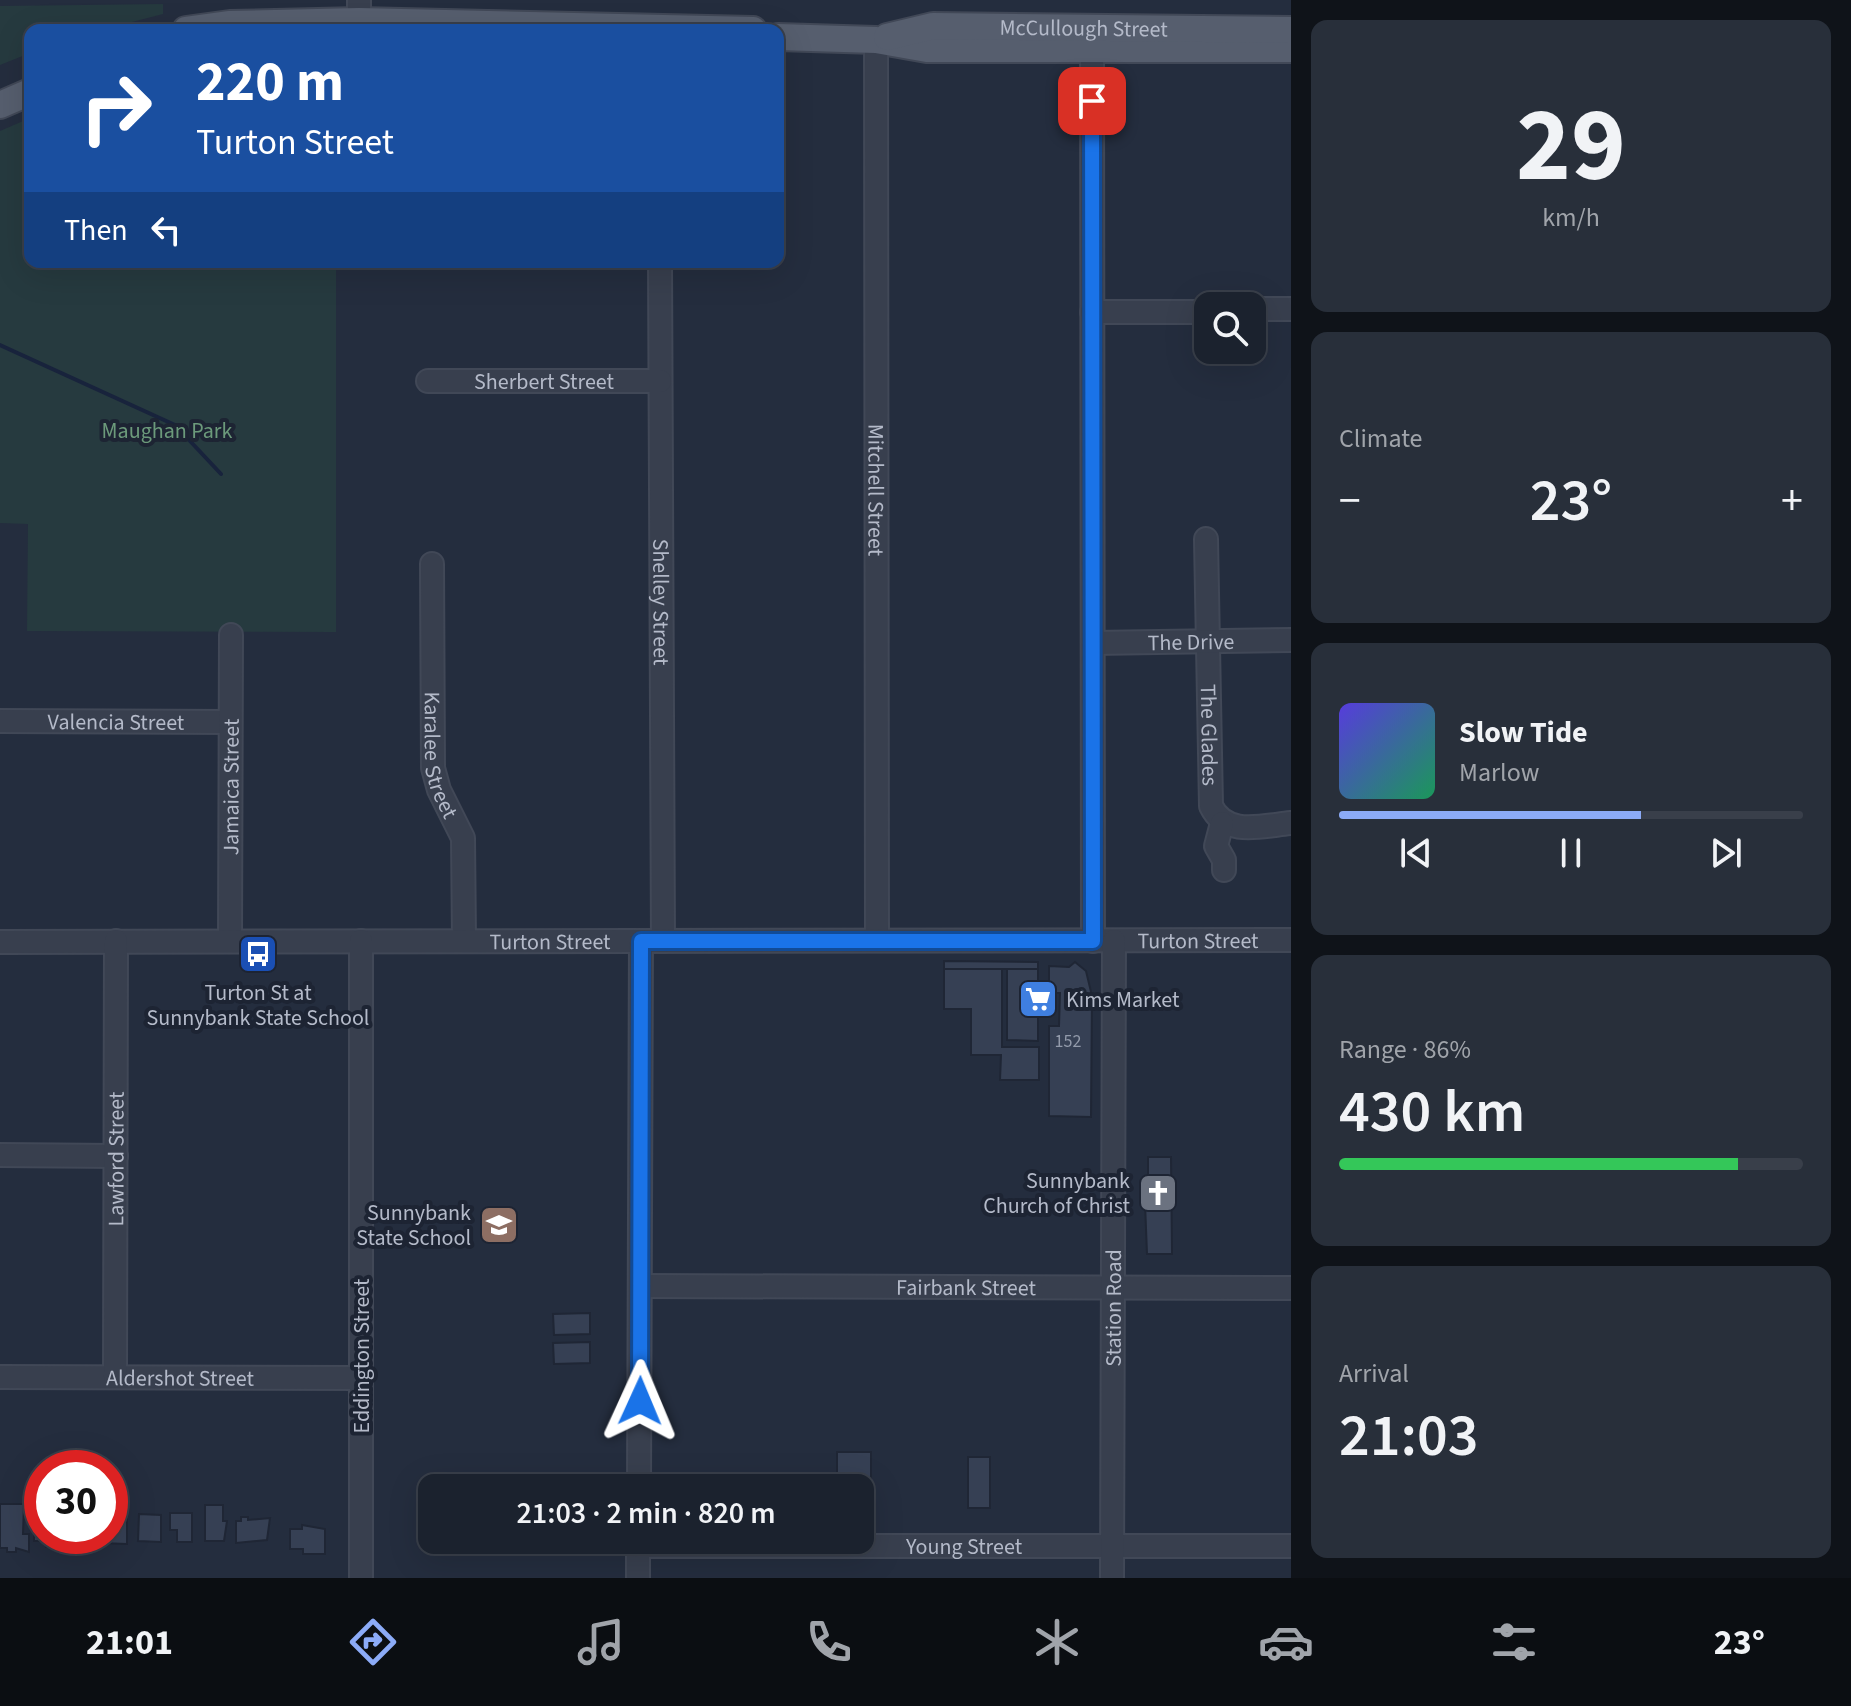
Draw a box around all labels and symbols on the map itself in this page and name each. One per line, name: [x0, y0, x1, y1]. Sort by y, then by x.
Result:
street label: McCullough Street: [999, 12, 1168, 46]
pin: [1058, 67, 1126, 135]
street label: Sherbert Street: [474, 366, 615, 398]
park label: Maughan Park: [102, 415, 232, 447]
street label: Mitchell Street: [859, 424, 892, 557]
street label: Shelley Street: [644, 539, 677, 666]
street label: The Drive: [1147, 626, 1235, 659]
street label: The Glades: [1192, 684, 1226, 786]
street label: Karalee Street: [416, 691, 466, 825]
street label: Valencia Street: [48, 706, 185, 739]
street label: Jamaica Street: [215, 718, 248, 855]
street label: Turton Street: [1137, 925, 1259, 957]
street label: Turton Street: [489, 926, 611, 958]
bus stop icon: Turton St at Sunnybank State School: [237, 933, 279, 975]
place label: Turton St at Sunnybank State School: [147, 977, 369, 1034]
supermarket icon: Kims Market: [1017, 978, 1059, 1020]
place label: Kims Market: [1066, 984, 1180, 1016]
house number: 152: [1055, 1029, 1081, 1054]
street label: Lawford Street: [100, 1091, 133, 1227]
place label: Sunnybank Church of Christ: [983, 1165, 1131, 1222]
church icon: Sunnybank Church of Christ: [1137, 1172, 1179, 1214]
place label: Sunnybank State School: [356, 1197, 471, 1254]
school or university icon: Sunnybank State School: [478, 1204, 520, 1246]
street label: Station Road: [1098, 1249, 1130, 1367]
street label: Fairbank Street: [896, 1272, 1036, 1304]
street label: Eddington Street: [346, 1278, 378, 1433]
position arrow: [598, 1359, 682, 1443]
street label: Aldershot Street: [106, 1362, 255, 1395]
speed limit sign: 30: [24, 1450, 128, 1554]
street label: Young Street: [905, 1531, 1023, 1563]

